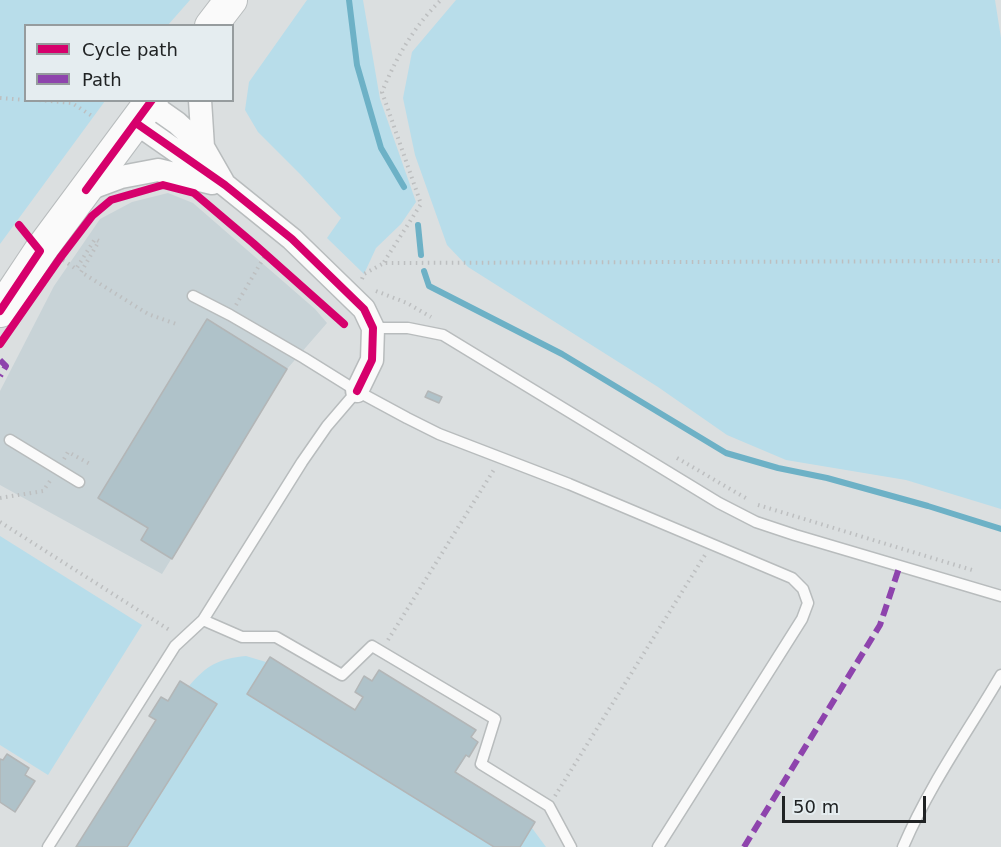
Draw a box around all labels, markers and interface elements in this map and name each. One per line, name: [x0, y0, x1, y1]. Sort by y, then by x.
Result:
legend: [24, 24, 234, 102]
text: Cycle path: [82, 39, 178, 60]
text: Path: [82, 69, 122, 90]
scale bar: [785, 784, 929, 822]
text: 50 m: [793, 796, 839, 817]

